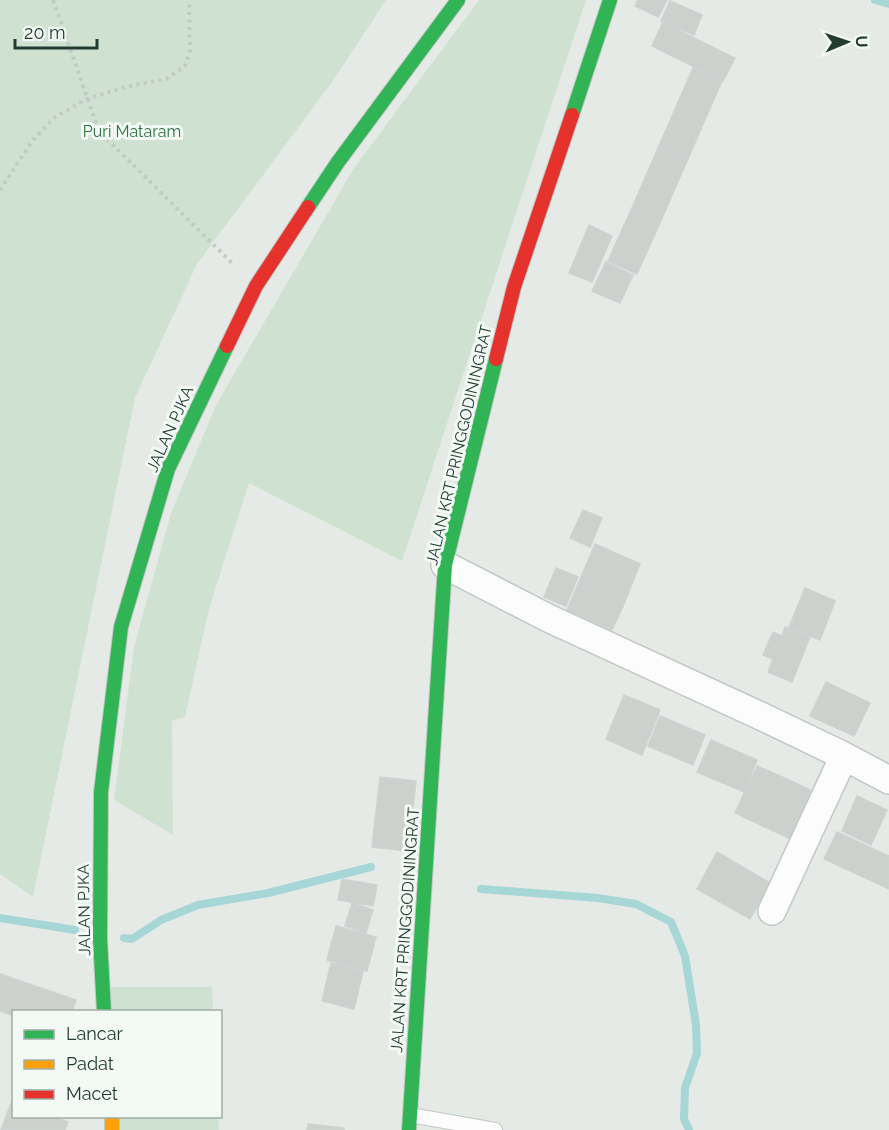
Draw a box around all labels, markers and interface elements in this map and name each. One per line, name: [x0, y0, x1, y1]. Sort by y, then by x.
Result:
scale bar: [15, 12, 98, 50]
north arrow: [817, 12, 877, 72]
text: 20 m: [24, 22, 66, 43]
text: U: [852, 35, 871, 48]
park label: Puri Mataram: [83, 122, 181, 141]
street label: JALAN KRT PRINGGODININGRAT: [422, 323, 496, 567]
street label: JALAN PJKA: [143, 383, 197, 475]
street label: JALAN KRT PRINGGODININGRAT: [387, 806, 423, 1053]
street label: JALAN PJKA: [74, 864, 94, 956]
legend: [12, 1010, 222, 1118]
text: Lancar: [66, 1023, 123, 1044]
text: Padat: [66, 1053, 114, 1074]
text: Macet: [66, 1083, 118, 1104]

